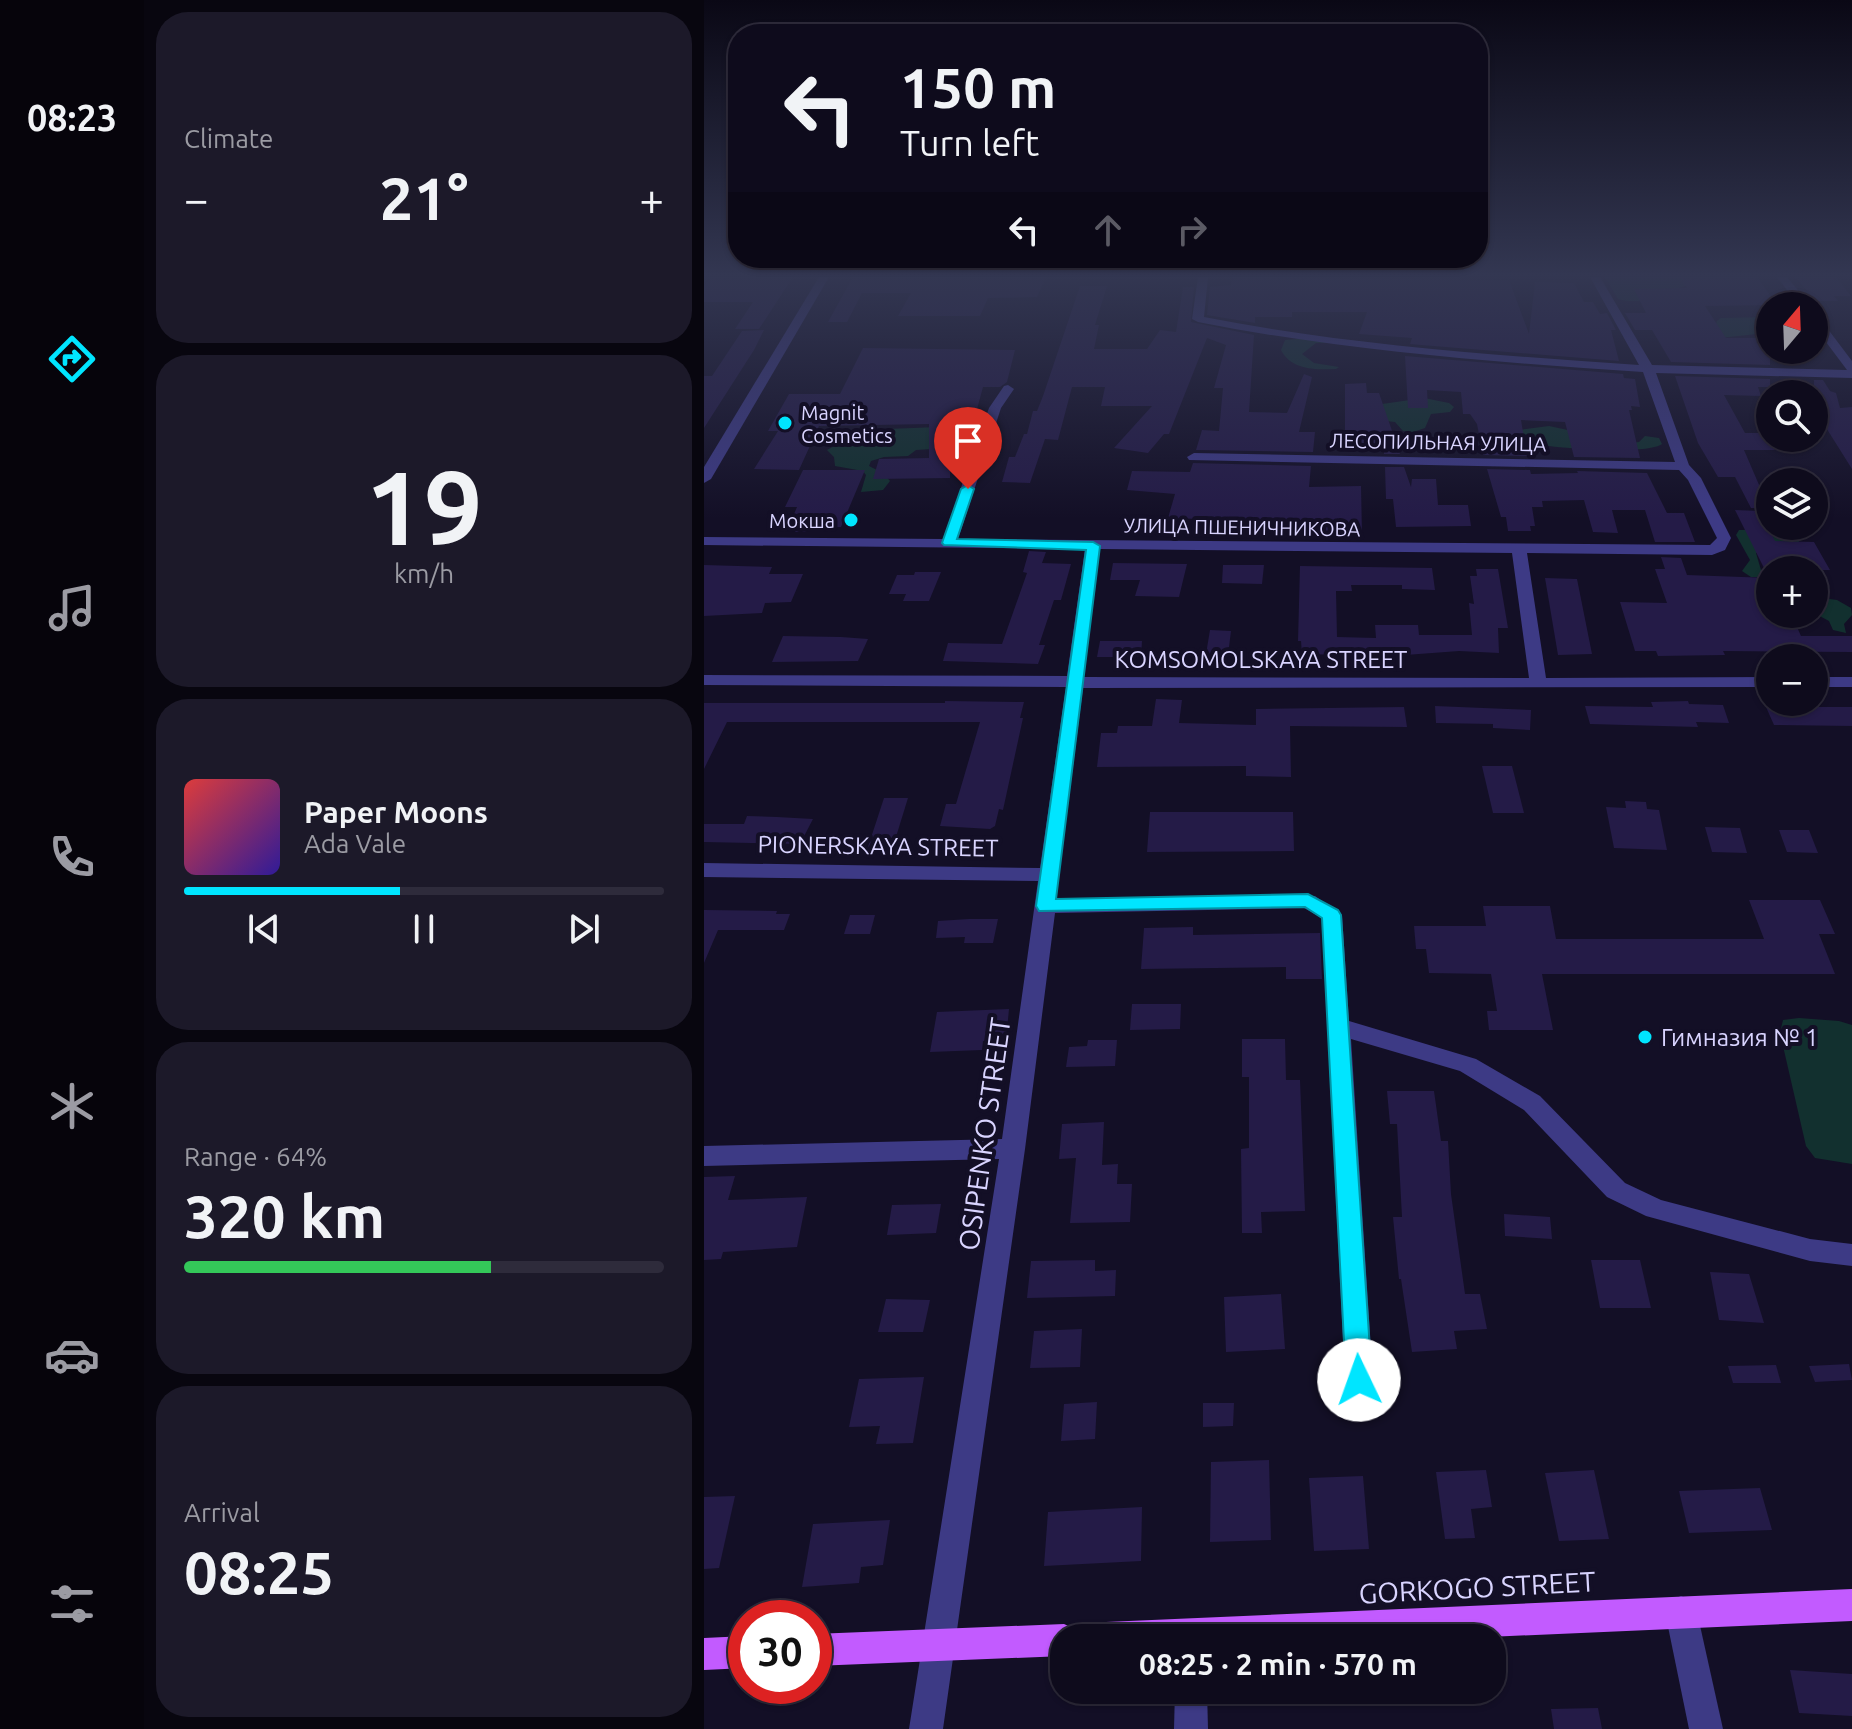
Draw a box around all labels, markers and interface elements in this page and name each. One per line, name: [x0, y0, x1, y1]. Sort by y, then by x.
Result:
icon: left: [768, 56, 872, 160]
text: 150 m: [900, 56, 1056, 119]
text: 08:23: [27, 97, 117, 138]
text: Turn left: [900, 122, 1039, 163]
text: Climate: [184, 124, 273, 153]
text: 21°: [380, 164, 468, 231]
text: −: [184, 174, 209, 223]
text: +: [639, 174, 664, 223]
icon: left: [1002, 208, 1046, 252]
icon: ahead: [1086, 208, 1130, 252]
icon: right: [1170, 208, 1214, 252]
north arrow: [1756, 292, 1828, 364]
map controls: [1756, 292, 1828, 716]
icon: directions: [44, 331, 100, 387]
button: search: [1756, 380, 1828, 452]
place label: Magnit Cosmetics: [801, 401, 893, 447]
pin: [934, 407, 1002, 489]
marker: Magnit Cosmetics: [776, 414, 794, 432]
icon: arrive: [946, 419, 990, 463]
street label: ЛЕСОПИЛЬНАЯ УЛИЦА: [1330, 429, 1546, 455]
text: 19: [365, 448, 483, 565]
button: layers: [1756, 468, 1828, 540]
place label: Мокша: [769, 509, 835, 532]
marker: Мокша: [842, 511, 860, 529]
street label: УЛИЦА ПШЕНИЧНИКОВА: [1123, 513, 1361, 541]
button: +: [1756, 556, 1828, 628]
text: km/h: [394, 559, 454, 588]
icon: music: [44, 580, 100, 636]
button: −: [1756, 644, 1828, 716]
street label: KOMSOMOLSKAYA STREET: [1115, 646, 1407, 673]
text: Paper Moons: [304, 795, 488, 829]
icon: phone: [44, 829, 100, 885]
text: Ada Vale: [304, 829, 406, 858]
street label: PIONERSKAYA STREET: [757, 830, 999, 862]
icon: previous: [242, 907, 286, 951]
icon: pause: [402, 907, 446, 951]
icon: next: [562, 907, 606, 951]
street label: OSIPENKO STREET: [952, 1015, 1016, 1253]
place label: Гимназия № 1: [1661, 1024, 1819, 1051]
marker: Гимназия № 1: [1636, 1028, 1654, 1046]
icon: climate: [44, 1078, 100, 1134]
text: Range · 64%: [184, 1142, 327, 1171]
text: 320 km: [184, 1182, 385, 1249]
icon: car: [44, 1327, 100, 1383]
position arrow: [1317, 1338, 1401, 1422]
text: Arrival: [184, 1498, 260, 1527]
text: 08:25: [184, 1538, 334, 1605]
street label: GORKOGO STREET: [1358, 1565, 1597, 1609]
icon: filters: [44, 1576, 100, 1632]
speed limit sign: 30: [728, 1600, 832, 1704]
text: 08:25 · 2 min · 570 m: [1139, 1647, 1417, 1681]

